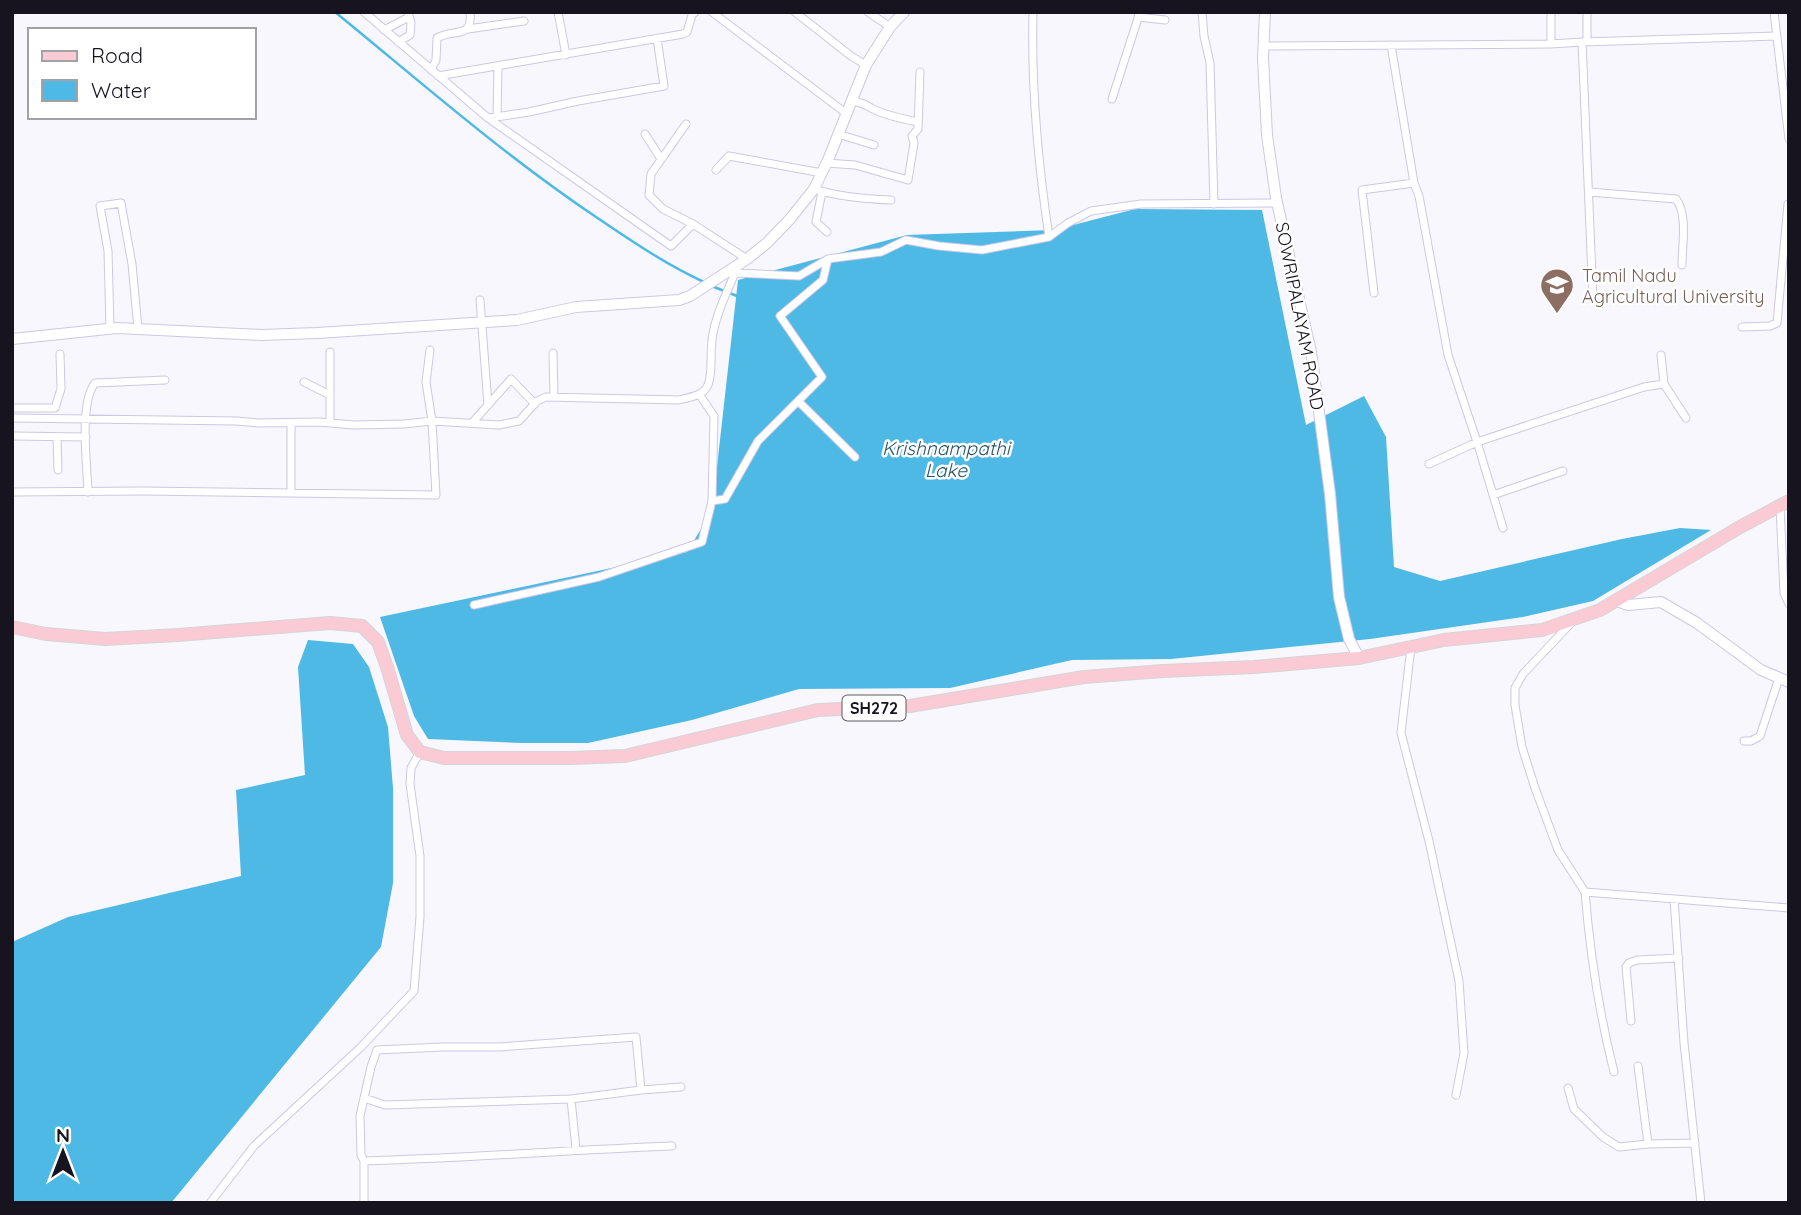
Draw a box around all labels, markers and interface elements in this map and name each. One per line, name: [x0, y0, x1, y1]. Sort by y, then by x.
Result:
legend: [28, 28, 256, 119]
text: Road: [91, 42, 143, 68]
text: Water: [91, 77, 151, 103]
street label: SOWRIPALAYAM ROAD: [1271, 220, 1329, 412]
place label: Tamil Nadu Agricultural University: [1582, 264, 1765, 308]
school or university icon: Tamil Nadu Agricultural University: [1538, 266, 1576, 315]
water label: Krishnampathi Lake: [882, 436, 1012, 482]
road number: SH272: [842, 695, 906, 720]
north arrow: [28, 1117, 98, 1187]
text: N: [56, 1123, 70, 1147]

